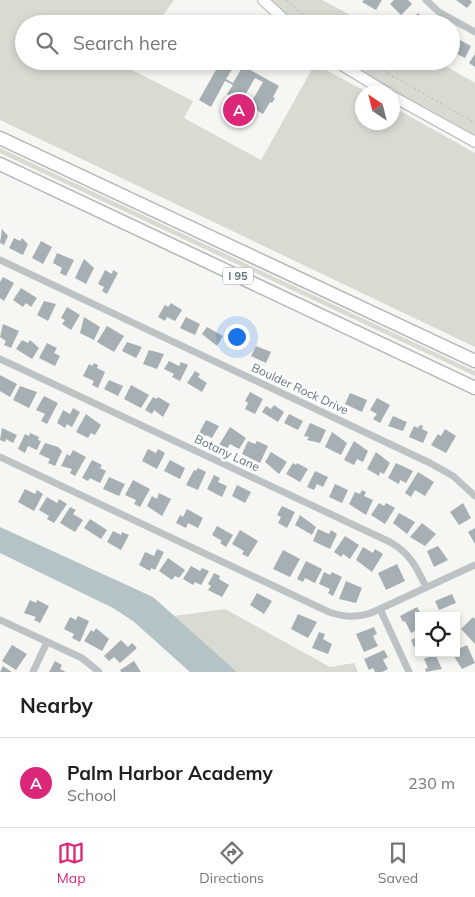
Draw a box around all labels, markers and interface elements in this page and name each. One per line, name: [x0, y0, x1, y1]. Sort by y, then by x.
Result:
search box: [15, 15, 460, 70]
icon: search: [33, 29, 61, 57]
text: Search here: [73, 31, 177, 55]
north arrow: [355, 85, 400, 130]
pin: A: [223, 91, 255, 129]
road number: I 95: [223, 268, 253, 284]
your location: [224, 324, 250, 350]
street label: Boulder Rock Drive: [249, 360, 351, 418]
street label: Botany Lane: [192, 431, 262, 474]
map controls: [415, 612, 460, 657]
button: locate: [415, 612, 460, 657]
text: Nearby: [20, 692, 93, 718]
text: Palm Harbor Academy: [67, 761, 273, 785]
text: A: [30, 773, 42, 793]
text: 230 m: [408, 773, 455, 793]
text: School: [67, 785, 116, 805]
tab: Map: [57, 839, 86, 887]
tab: Directions: [199, 839, 264, 887]
tab: Saved: [378, 839, 418, 887]

